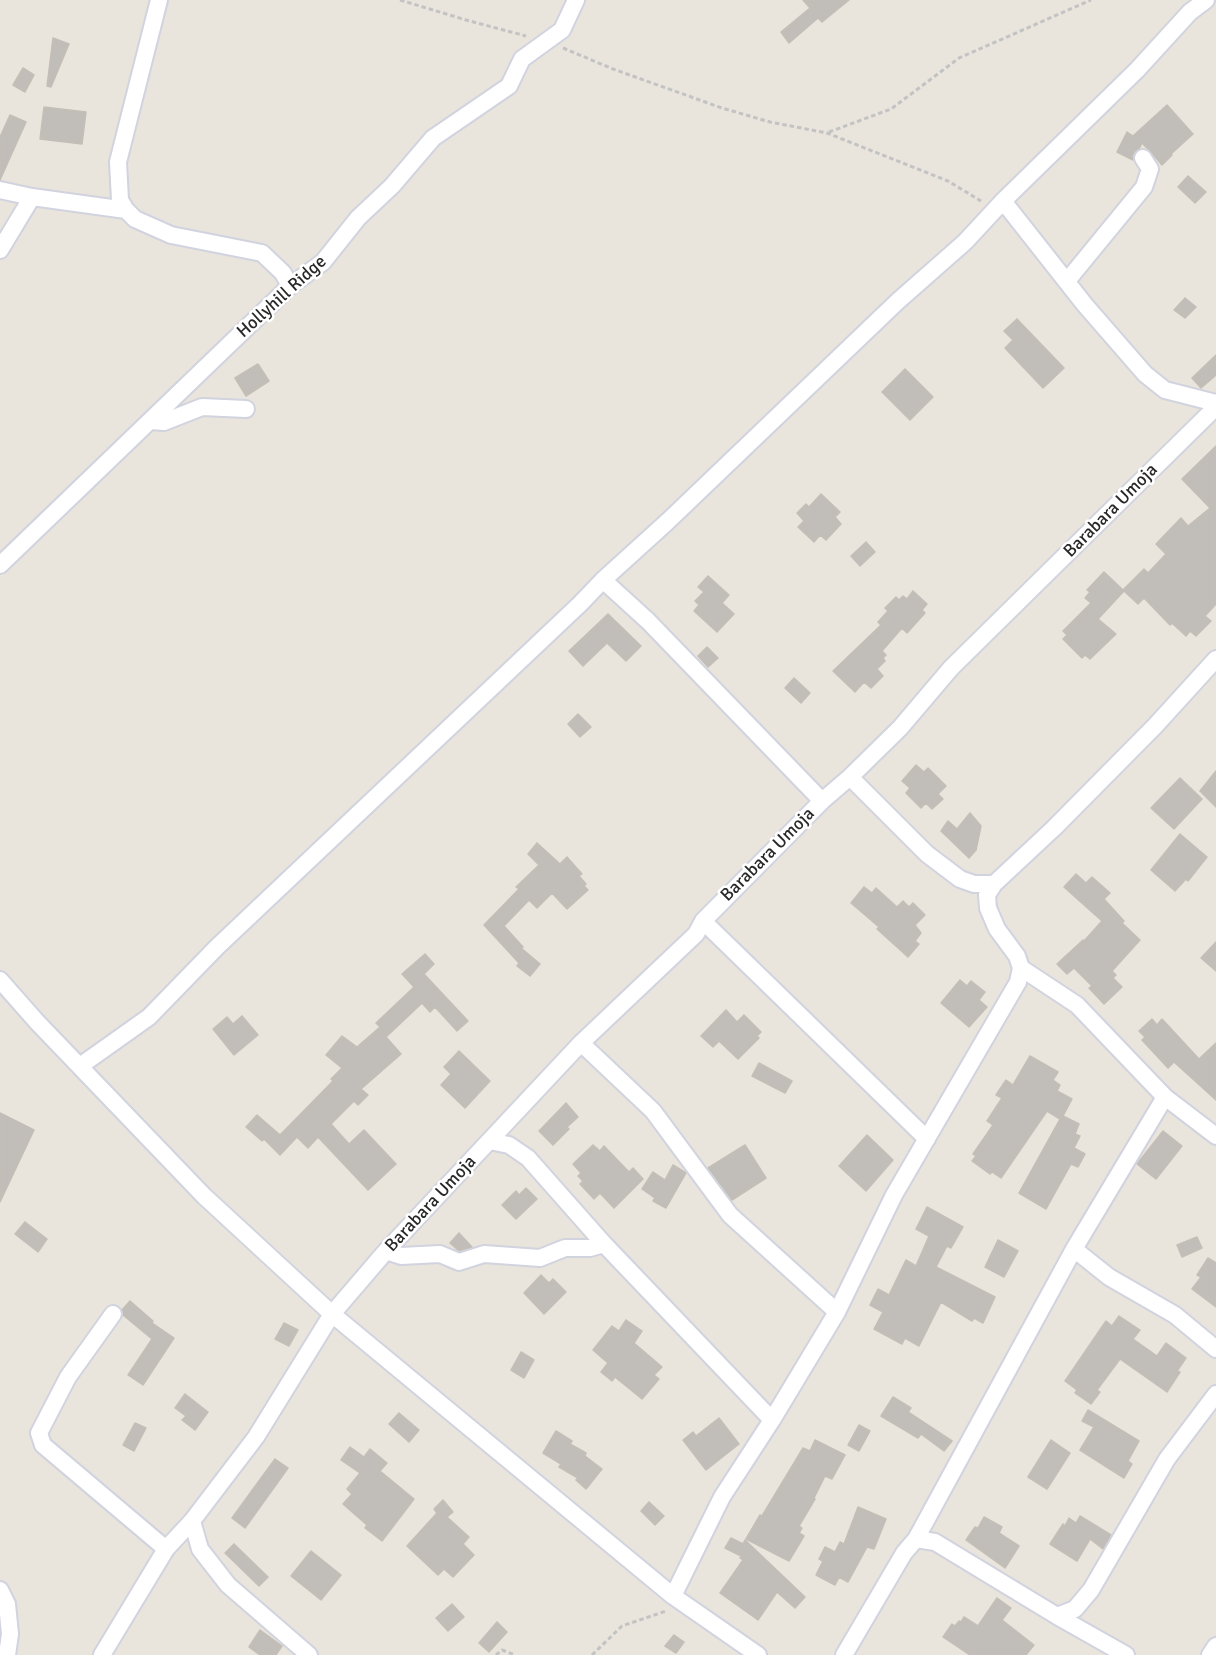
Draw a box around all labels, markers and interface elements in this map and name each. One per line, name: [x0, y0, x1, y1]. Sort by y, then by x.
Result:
street label: Hollyhill Ridge: [233, 251, 331, 343]
street label: Barabara Umoja: [1060, 460, 1162, 562]
street label: Barabara Umoja: [717, 804, 819, 906]
street label: Barabara Umoja: [381, 1151, 481, 1257]

